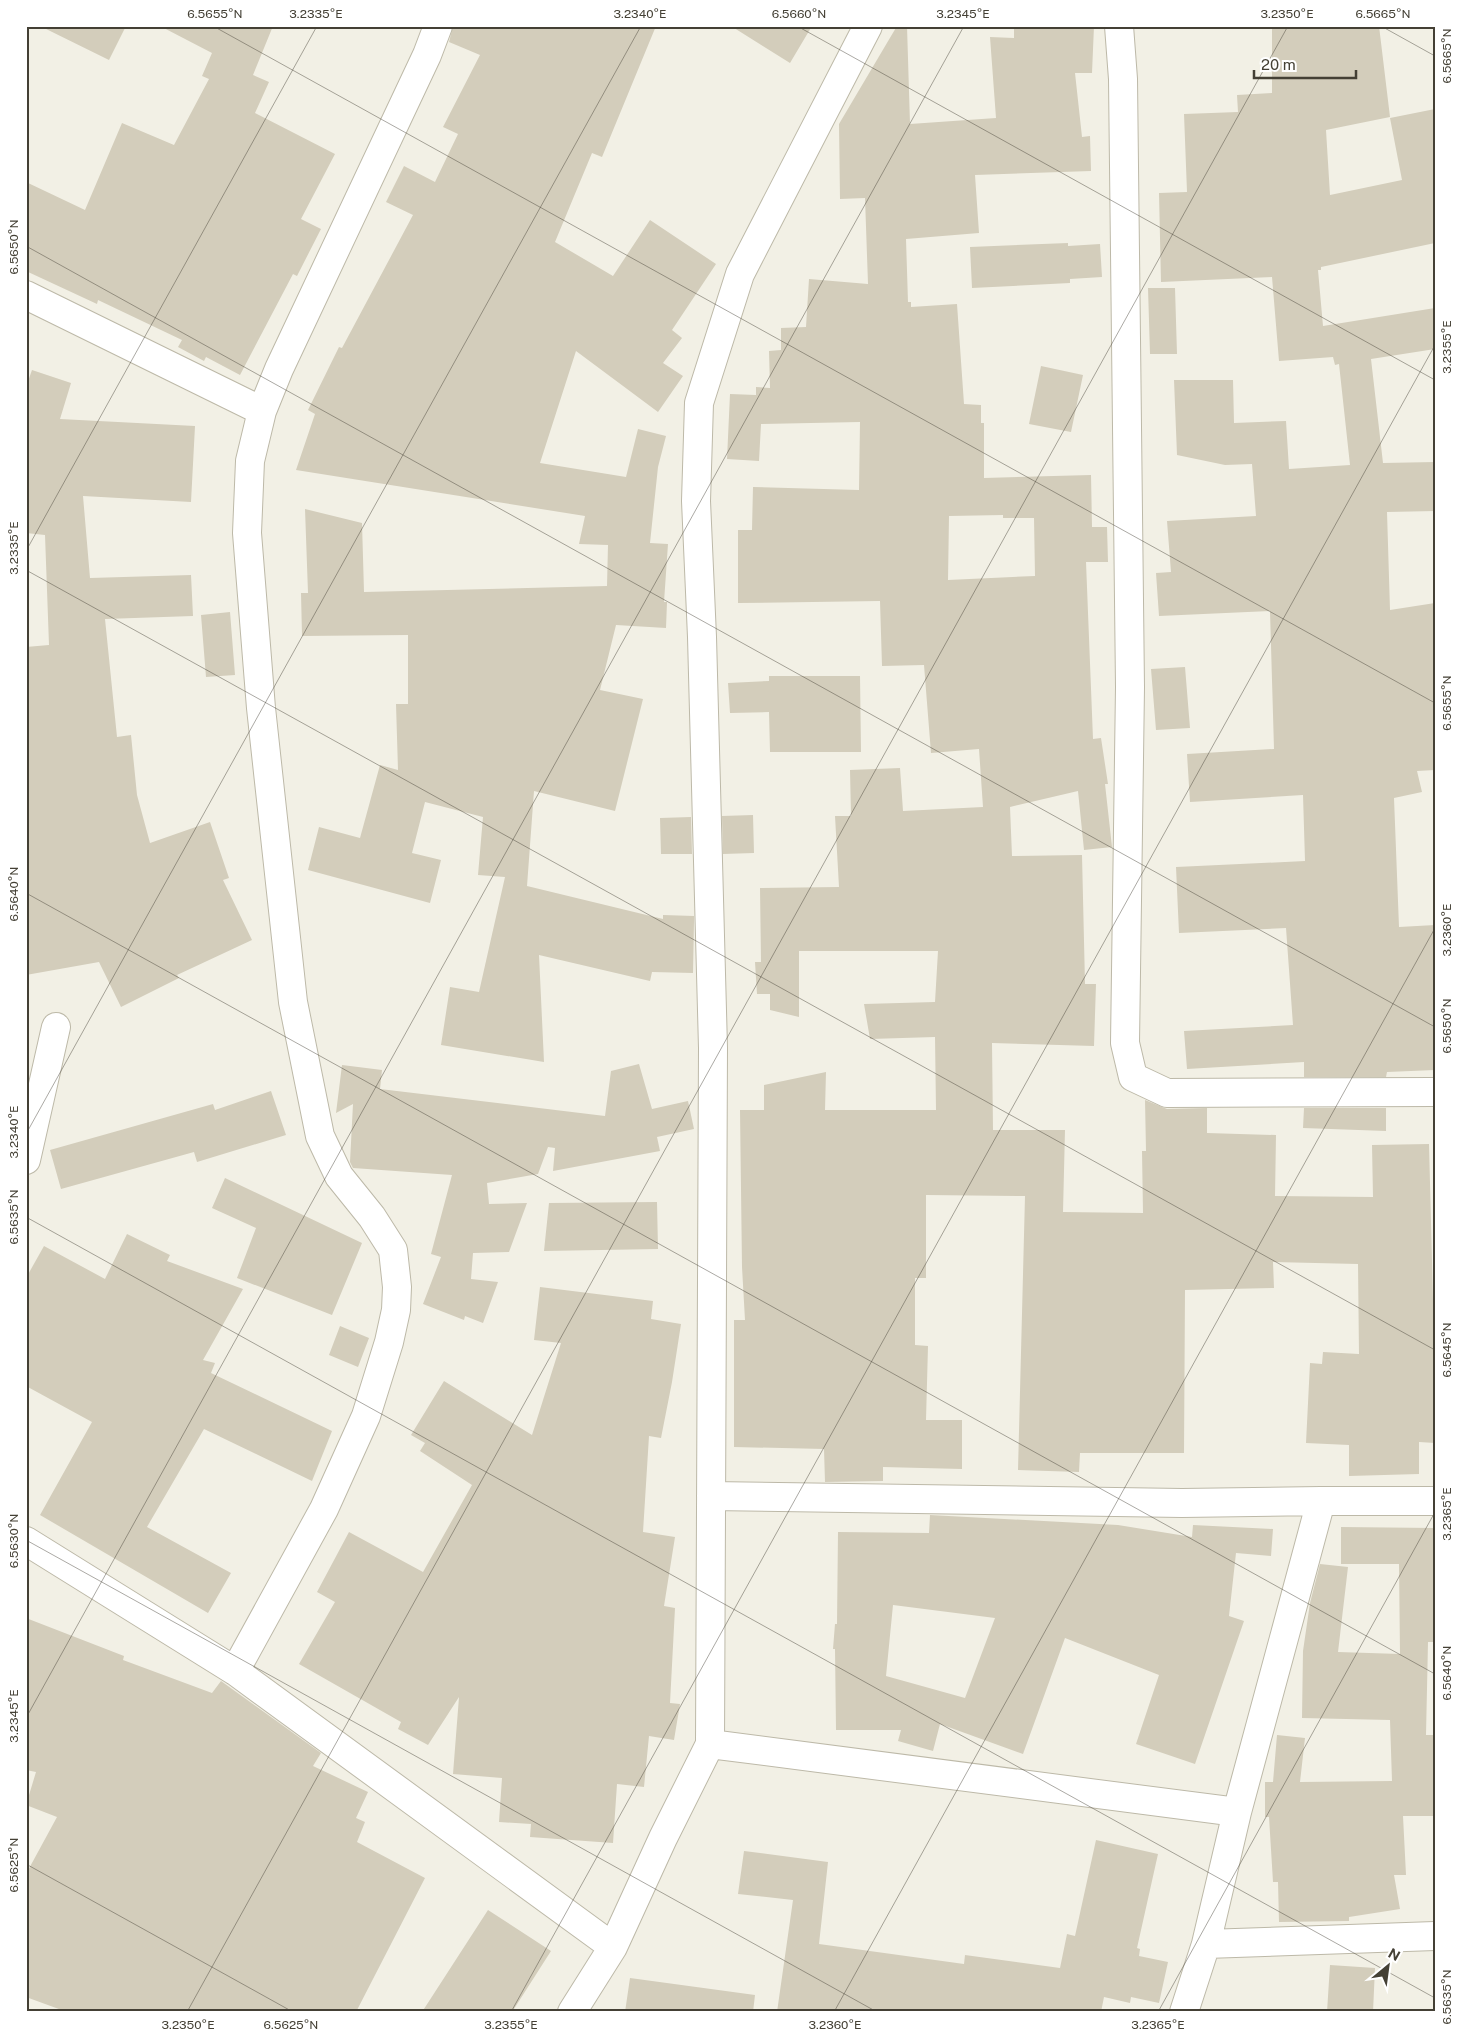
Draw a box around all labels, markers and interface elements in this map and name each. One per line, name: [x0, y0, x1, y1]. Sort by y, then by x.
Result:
text: 6.5655°N: [187, 7, 243, 21]
text: 3.2335°E: [289, 7, 343, 21]
text: 3.2340°E: [613, 7, 667, 21]
text: 6.5660°N: [772, 7, 826, 21]
text: 3.2345°E: [936, 7, 990, 21]
text: 3.2350°E: [1260, 7, 1314, 21]
text: 6.5665°N: [1355, 7, 1411, 21]
text: 6.5665°N: [1440, 28, 1454, 84]
scale bar: [1254, 48, 1356, 80]
text: 20 m: [1261, 56, 1296, 73]
text: 6.5650°N: [7, 220, 21, 274]
text: 3.2355°E: [1440, 320, 1454, 374]
text: 3.2335°E: [7, 521, 21, 575]
text: 6.5655°N: [1440, 675, 1454, 731]
text: 6.5640°N: [7, 867, 21, 921]
text: 3.2360°E: [1440, 904, 1454, 956]
text: 6.5650°N: [1440, 999, 1454, 1053]
text: 3.2340°E: [7, 1105, 21, 1159]
text: 6.5635°N: [7, 1189, 21, 1245]
text: 6.5645°N: [1440, 1322, 1454, 1378]
text: 3.2365°E: [1440, 1487, 1454, 1541]
text: 6.5630°N: [7, 1514, 21, 1568]
text: 6.5640°N: [1440, 1646, 1454, 1700]
text: 3.2345°E: [7, 1689, 21, 1743]
text: 6.5625°N: [7, 1838, 21, 1892]
north arrow: [1364, 1940, 1414, 1990]
text: N: [1386, 1945, 1403, 1964]
text: 6.5635°N: [1440, 1969, 1454, 2025]
text: 3.2350°E: [161, 2018, 215, 2032]
text: 6.5625°N: [264, 2018, 318, 2032]
text: 3.2355°E: [484, 2018, 538, 2032]
text: 3.2360°E: [809, 2018, 861, 2032]
text: 3.2365°E: [1131, 2018, 1185, 2032]

